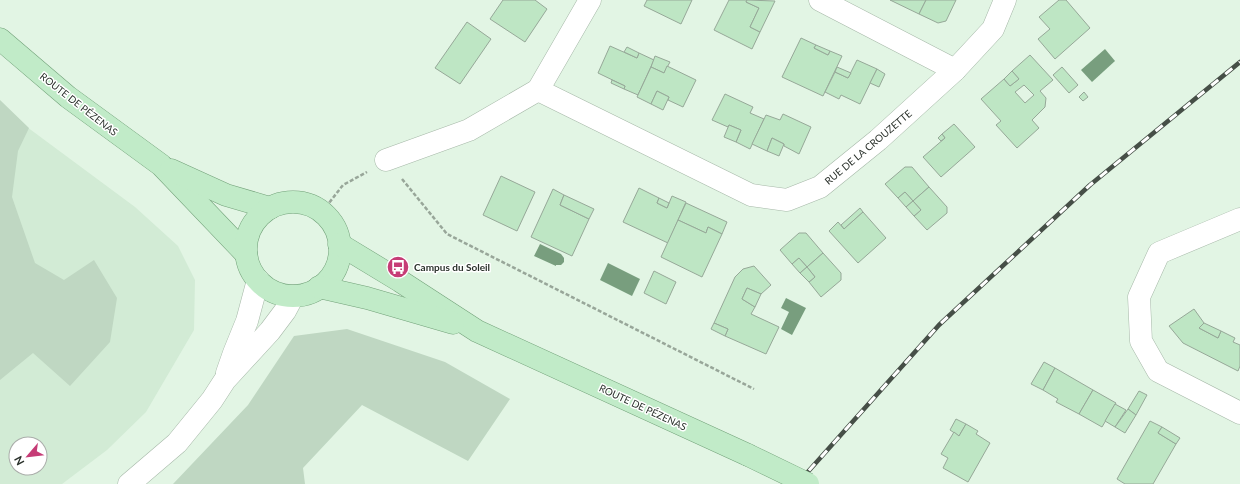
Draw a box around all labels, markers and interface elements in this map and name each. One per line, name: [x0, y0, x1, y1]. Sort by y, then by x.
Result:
street label: ROUTE DE PÉZENAS: [38, 70, 120, 138]
street label: RUE DE LA CROUZETTE: [822, 107, 914, 187]
bus stop icon: Campus du Soleil: [385, 254, 411, 280]
place label: Campus du Soleil: [414, 261, 490, 273]
street label: ROUTE DE PÉZENAS: [597, 381, 689, 433]
north arrow: [8, 436, 48, 476]
text: N: [11, 454, 26, 468]

